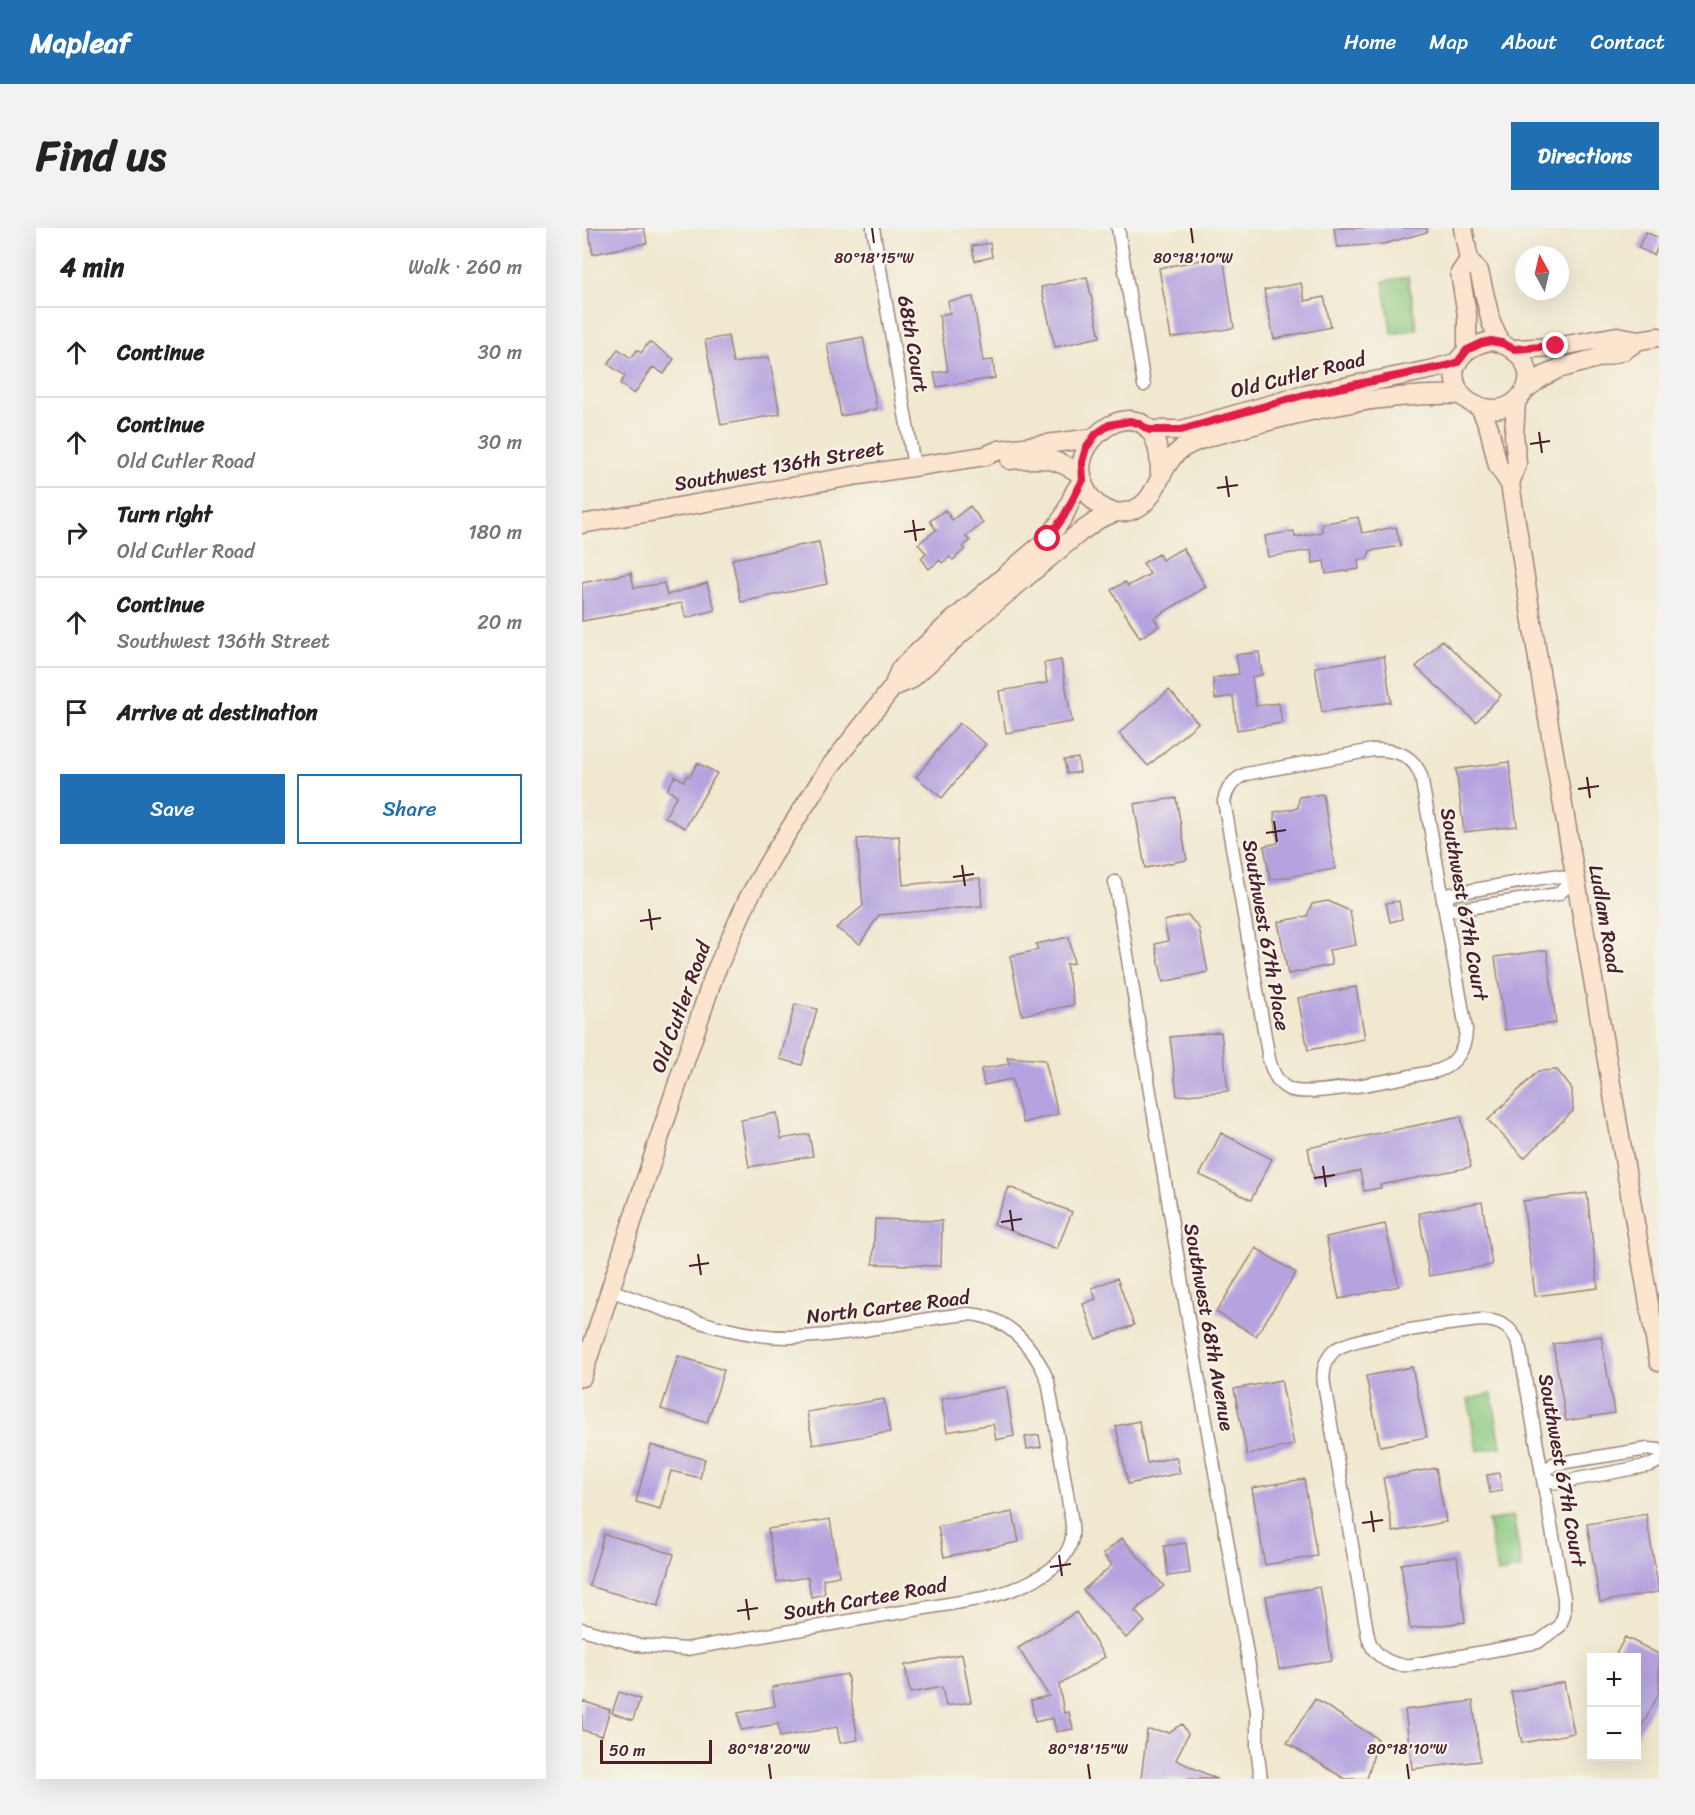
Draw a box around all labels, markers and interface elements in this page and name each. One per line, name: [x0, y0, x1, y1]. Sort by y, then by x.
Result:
text: Mapleaf: [30, 18, 130, 67]
text: Home: [1344, 23, 1396, 61]
text: Map: [1429, 23, 1468, 61]
text: About: [1501, 23, 1558, 61]
text: Contact: [1591, 23, 1665, 61]
text: Find us: [36, 119, 166, 193]
button: Directions: [1511, 122, 1659, 190]
text: 4 min: [60, 244, 124, 290]
text: 80°18'15"W: [834, 245, 914, 271]
text: 80°18'10"W: [1153, 245, 1233, 271]
north arrow: [1515, 246, 1569, 300]
text: Walk · 260 m: [408, 250, 522, 285]
street label: 68th Court: [887, 293, 939, 396]
route end: [1542, 332, 1568, 358]
text: Continue: [117, 333, 205, 372]
text: 30 m: [478, 335, 522, 370]
icon: ahead: [60, 336, 93, 369]
street label: Old Cutler Road: [1227, 341, 1370, 409]
text: Continue: [117, 405, 205, 444]
text: 30 m: [478, 425, 522, 460]
icon: ahead: [60, 426, 93, 459]
street label: Southwest 136th Street: [671, 430, 887, 502]
text: Old Cutler Road: [117, 444, 255, 479]
text: Turn right: [117, 495, 212, 534]
text: 180 m: [468, 515, 522, 550]
icon: right: [60, 516, 93, 549]
route start: [1034, 525, 1060, 551]
text: Old Cutler Road: [117, 534, 255, 569]
text: Continue: [117, 585, 205, 624]
text: 20 m: [477, 605, 522, 640]
icon: ahead: [60, 606, 93, 639]
text: Southwest 136th Street: [117, 624, 330, 659]
text: Arrive at destination: [117, 693, 318, 732]
icon: arrive: [60, 696, 93, 729]
button: Save: [60, 774, 285, 844]
button: Share: [297, 774, 522, 844]
street label: Southwest 67th Court: [1430, 805, 1498, 1004]
street label: Southwest 67th Place: [1232, 836, 1300, 1034]
street label: Ludlam Road: [1578, 862, 1632, 977]
street label: Old Cutler Road: [641, 935, 721, 1078]
street label: Southwest 68th Avenue: [1174, 1220, 1245, 1434]
street label: North Cartee Road: [804, 1279, 973, 1334]
street label: Southwest 67th Court: [1528, 1371, 1596, 1570]
street label: South Cartee Road: [780, 1567, 951, 1631]
map controls: [1587, 1653, 1641, 1761]
button: +: [1587, 1653, 1641, 1707]
button: −: [1587, 1707, 1641, 1761]
text: 50 m: [609, 1736, 645, 1765]
text: 80°18'20"W: [728, 1736, 810, 1762]
text: 80°18'15"W: [1048, 1736, 1128, 1762]
text: 80°18'10"W: [1367, 1736, 1447, 1762]
scale bar: [600, 1737, 712, 1764]

